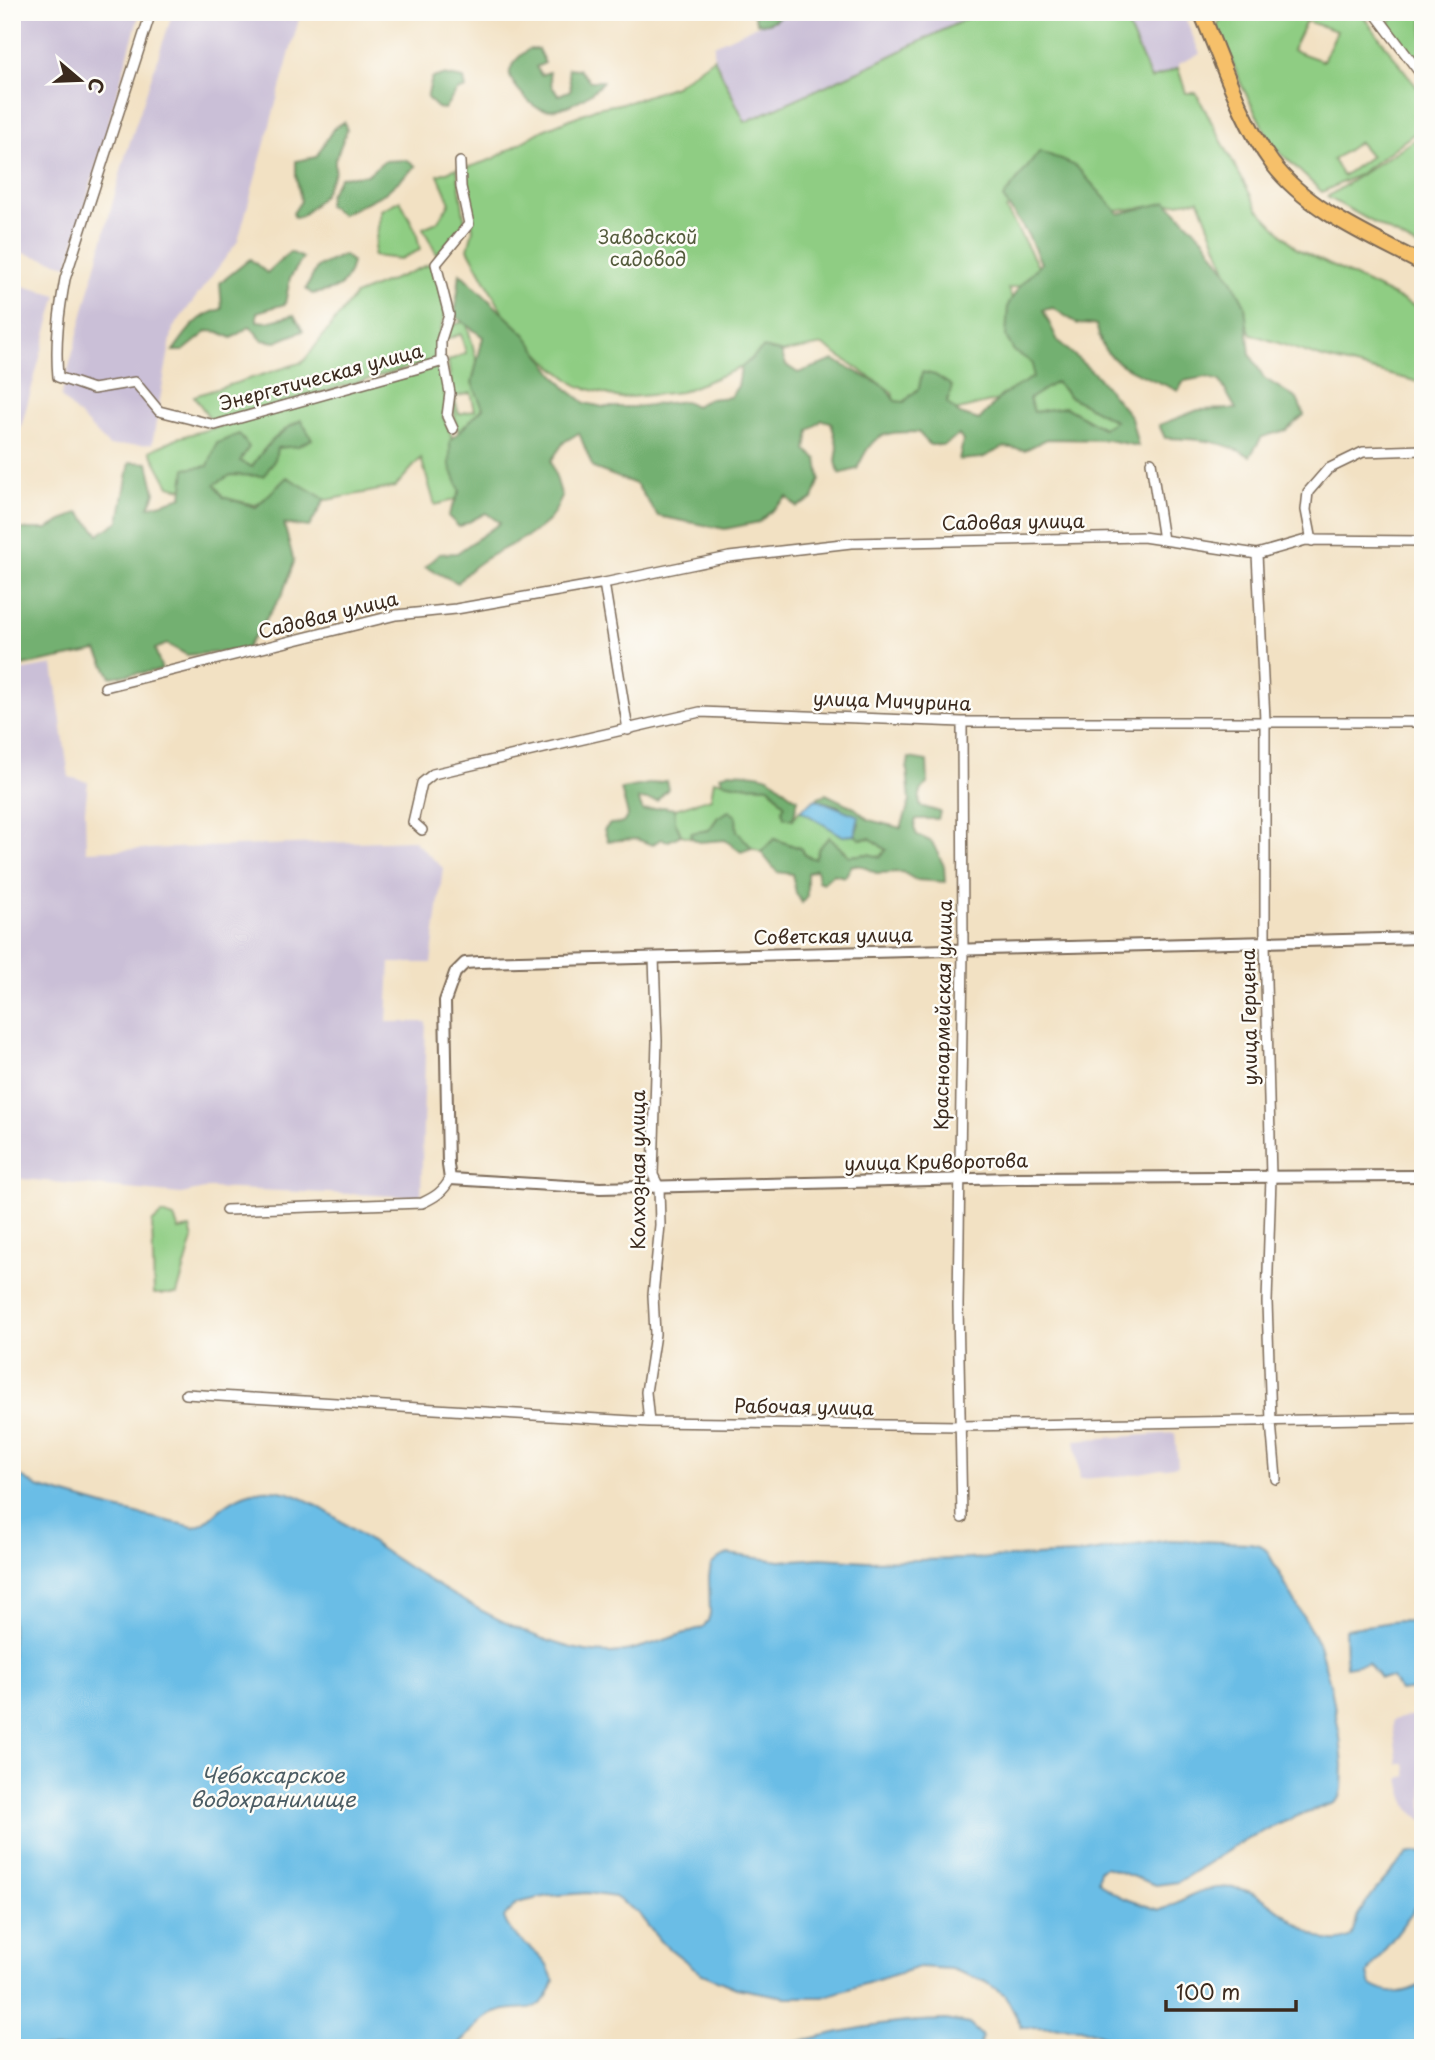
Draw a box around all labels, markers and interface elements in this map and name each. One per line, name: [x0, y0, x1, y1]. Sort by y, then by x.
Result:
north arrow: [46, 46, 116, 116]
text: С: [81, 75, 113, 97]
park label: Заводской садовод: [599, 222, 697, 272]
street label: Энергетическая улица: [216, 335, 426, 417]
street label: Садовая улица: [941, 506, 1085, 536]
street label: Садовая улица: [255, 583, 401, 645]
street label: улица Мичурина: [812, 683, 972, 717]
street label: Красноармейская улица: [926, 899, 958, 1130]
street label: Советская улица: [753, 920, 913, 950]
street label: улица Герцена: [1233, 948, 1263, 1086]
street label: Колхозная улица: [623, 1090, 651, 1250]
street label: улица Криворотова: [844, 1145, 1028, 1177]
street label: Рабочая улица: [734, 1391, 874, 1421]
water label: Чебоксарское водохранилище: [190, 1758, 357, 1814]
scale bar: [1166, 1969, 1295, 2013]
text: 100 m: [1176, 1975, 1240, 2007]

